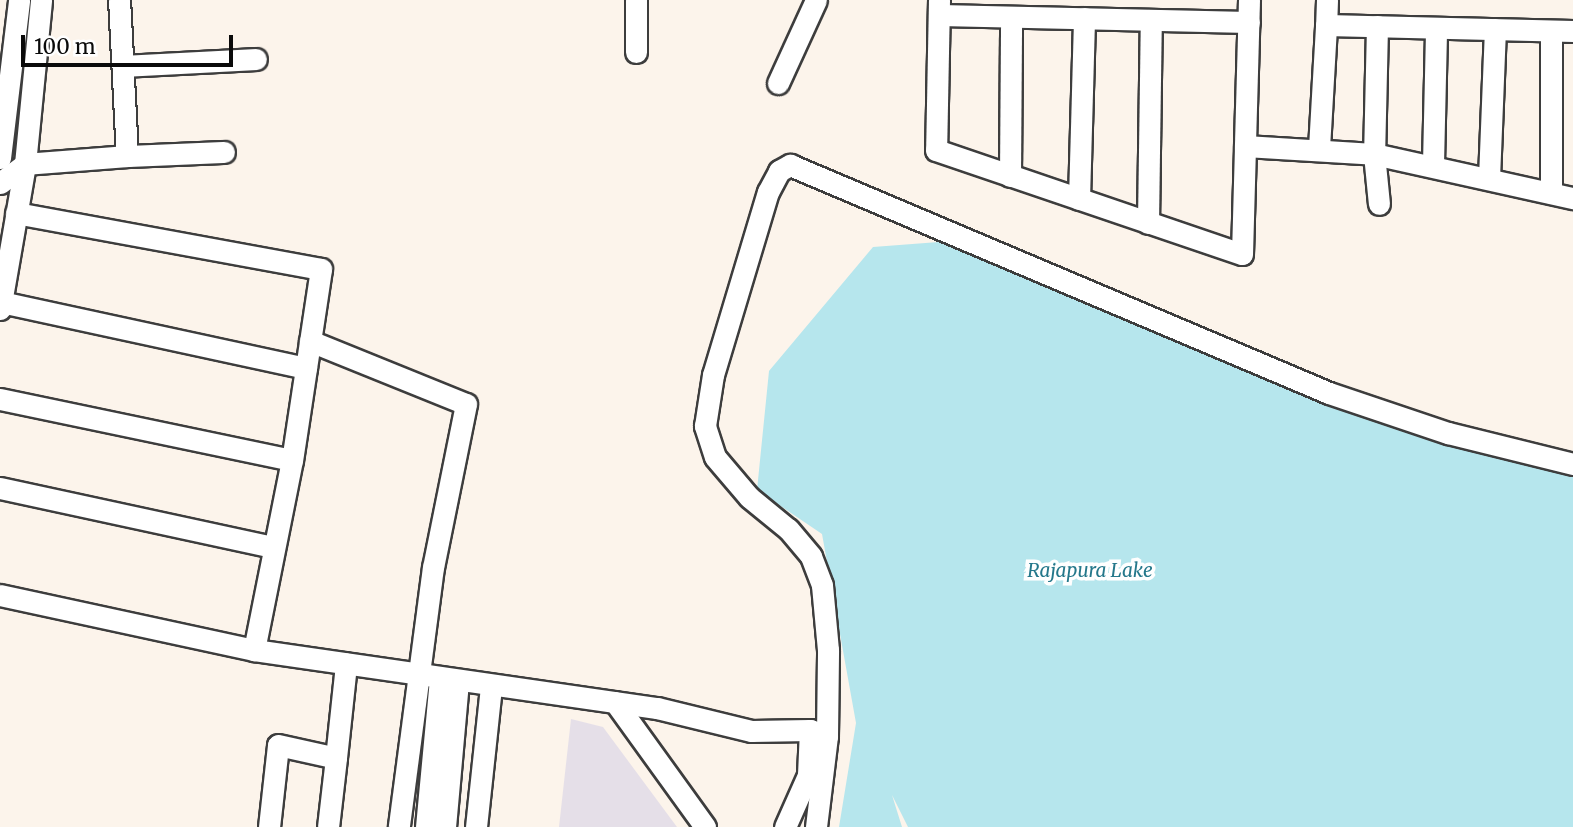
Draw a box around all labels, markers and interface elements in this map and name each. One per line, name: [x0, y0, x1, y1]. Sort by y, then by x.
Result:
scale bar: [24, 21, 236, 65]
text: 100 m: [34, 33, 96, 60]
water label: Rajapura Lake: [1027, 560, 1153, 582]

